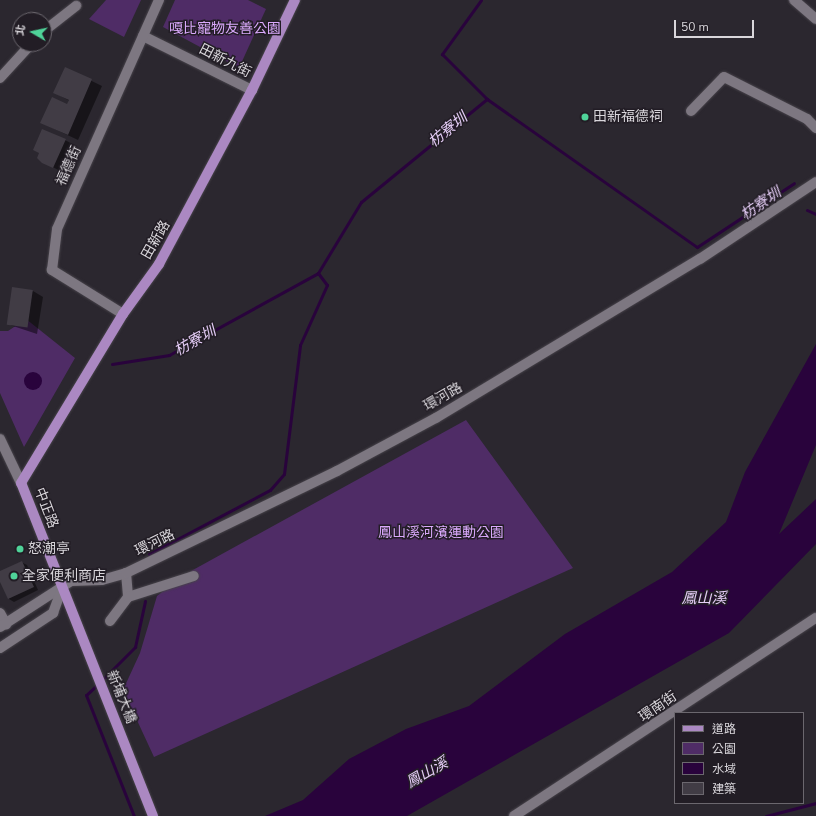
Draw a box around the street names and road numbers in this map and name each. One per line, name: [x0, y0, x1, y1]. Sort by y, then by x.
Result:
street label: 田新九街: [196, 41, 254, 81]
street label: 福德街: [53, 143, 85, 189]
street label: 田新路: [138, 218, 174, 262]
street label: 環河路: [421, 379, 465, 415]
street label: 中正路: [31, 485, 61, 531]
street label: 環河路: [132, 526, 178, 560]
street label: 新埔大橋: [103, 668, 139, 726]
street label: 環南街: [636, 688, 680, 726]

